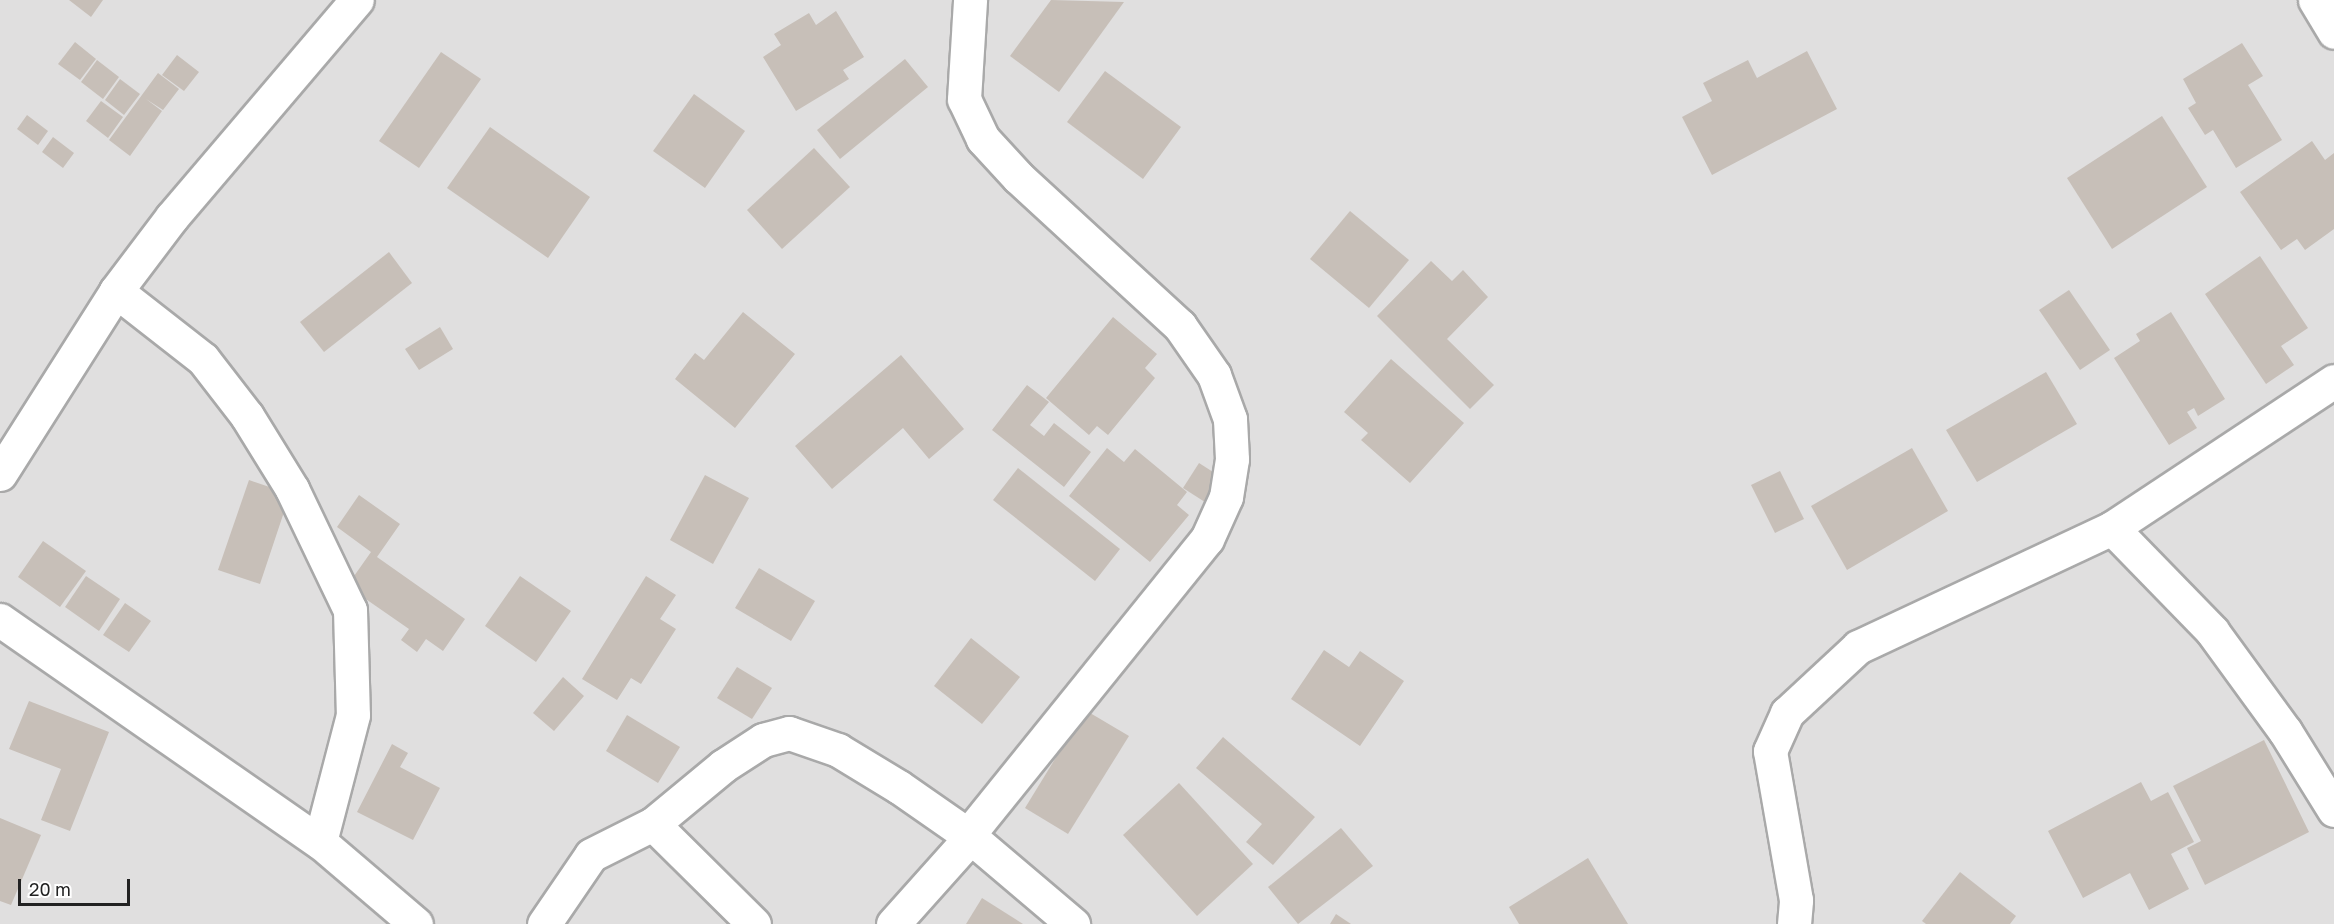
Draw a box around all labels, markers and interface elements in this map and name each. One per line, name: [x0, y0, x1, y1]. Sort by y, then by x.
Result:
scale bar: [21, 867, 134, 905]
text: 20 m: [29, 878, 71, 900]

